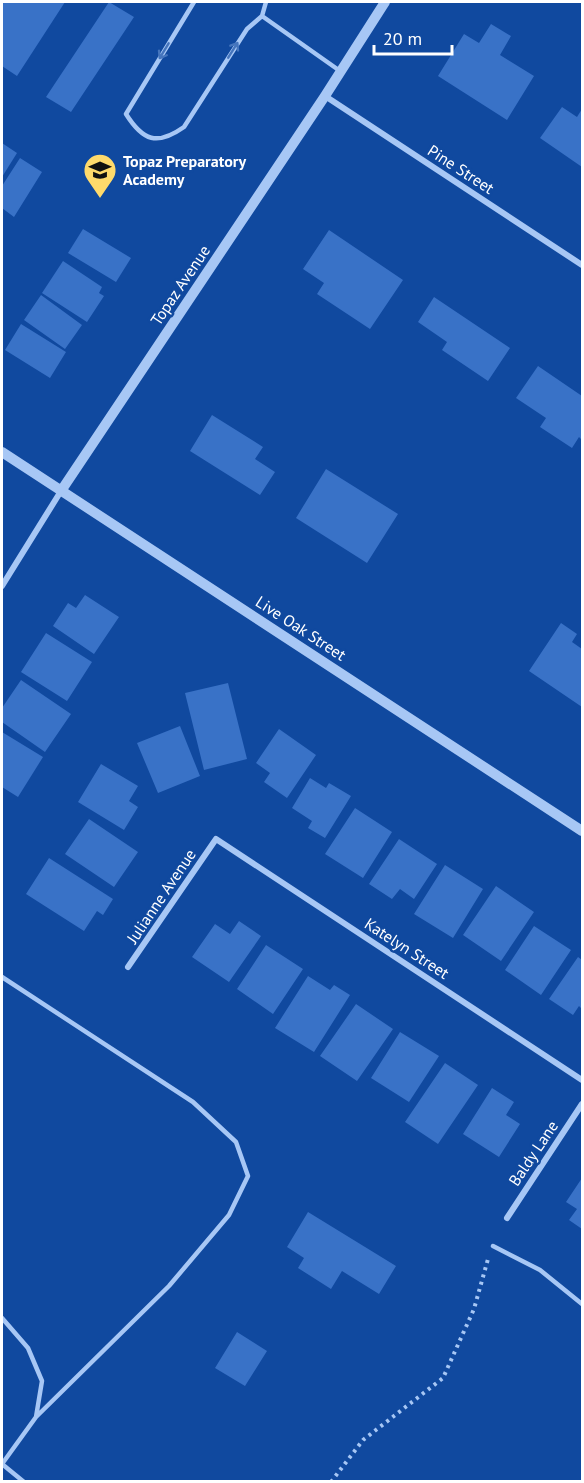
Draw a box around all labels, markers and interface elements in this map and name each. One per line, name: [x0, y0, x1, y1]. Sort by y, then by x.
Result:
scale bar: [374, 18, 452, 56]
text: 20 m: [383, 27, 422, 50]
one-way arrow: [227, 42, 239, 59]
one-way arrow: [157, 43, 170, 60]
street label: Pine Street: [424, 140, 498, 198]
place label: Topaz Preparatory Academy: [123, 151, 246, 189]
school or university icon: Topaz Preparatory Academy: [82, 152, 118, 199]
street label: Topaz Avenue: [146, 241, 214, 329]
street label: Live Oak Street: [252, 591, 350, 665]
street label: Julianne Avenue: [122, 845, 200, 948]
street label: Katelyn Street: [361, 913, 453, 983]
street label: Baldy Lane: [504, 1117, 562, 1189]

